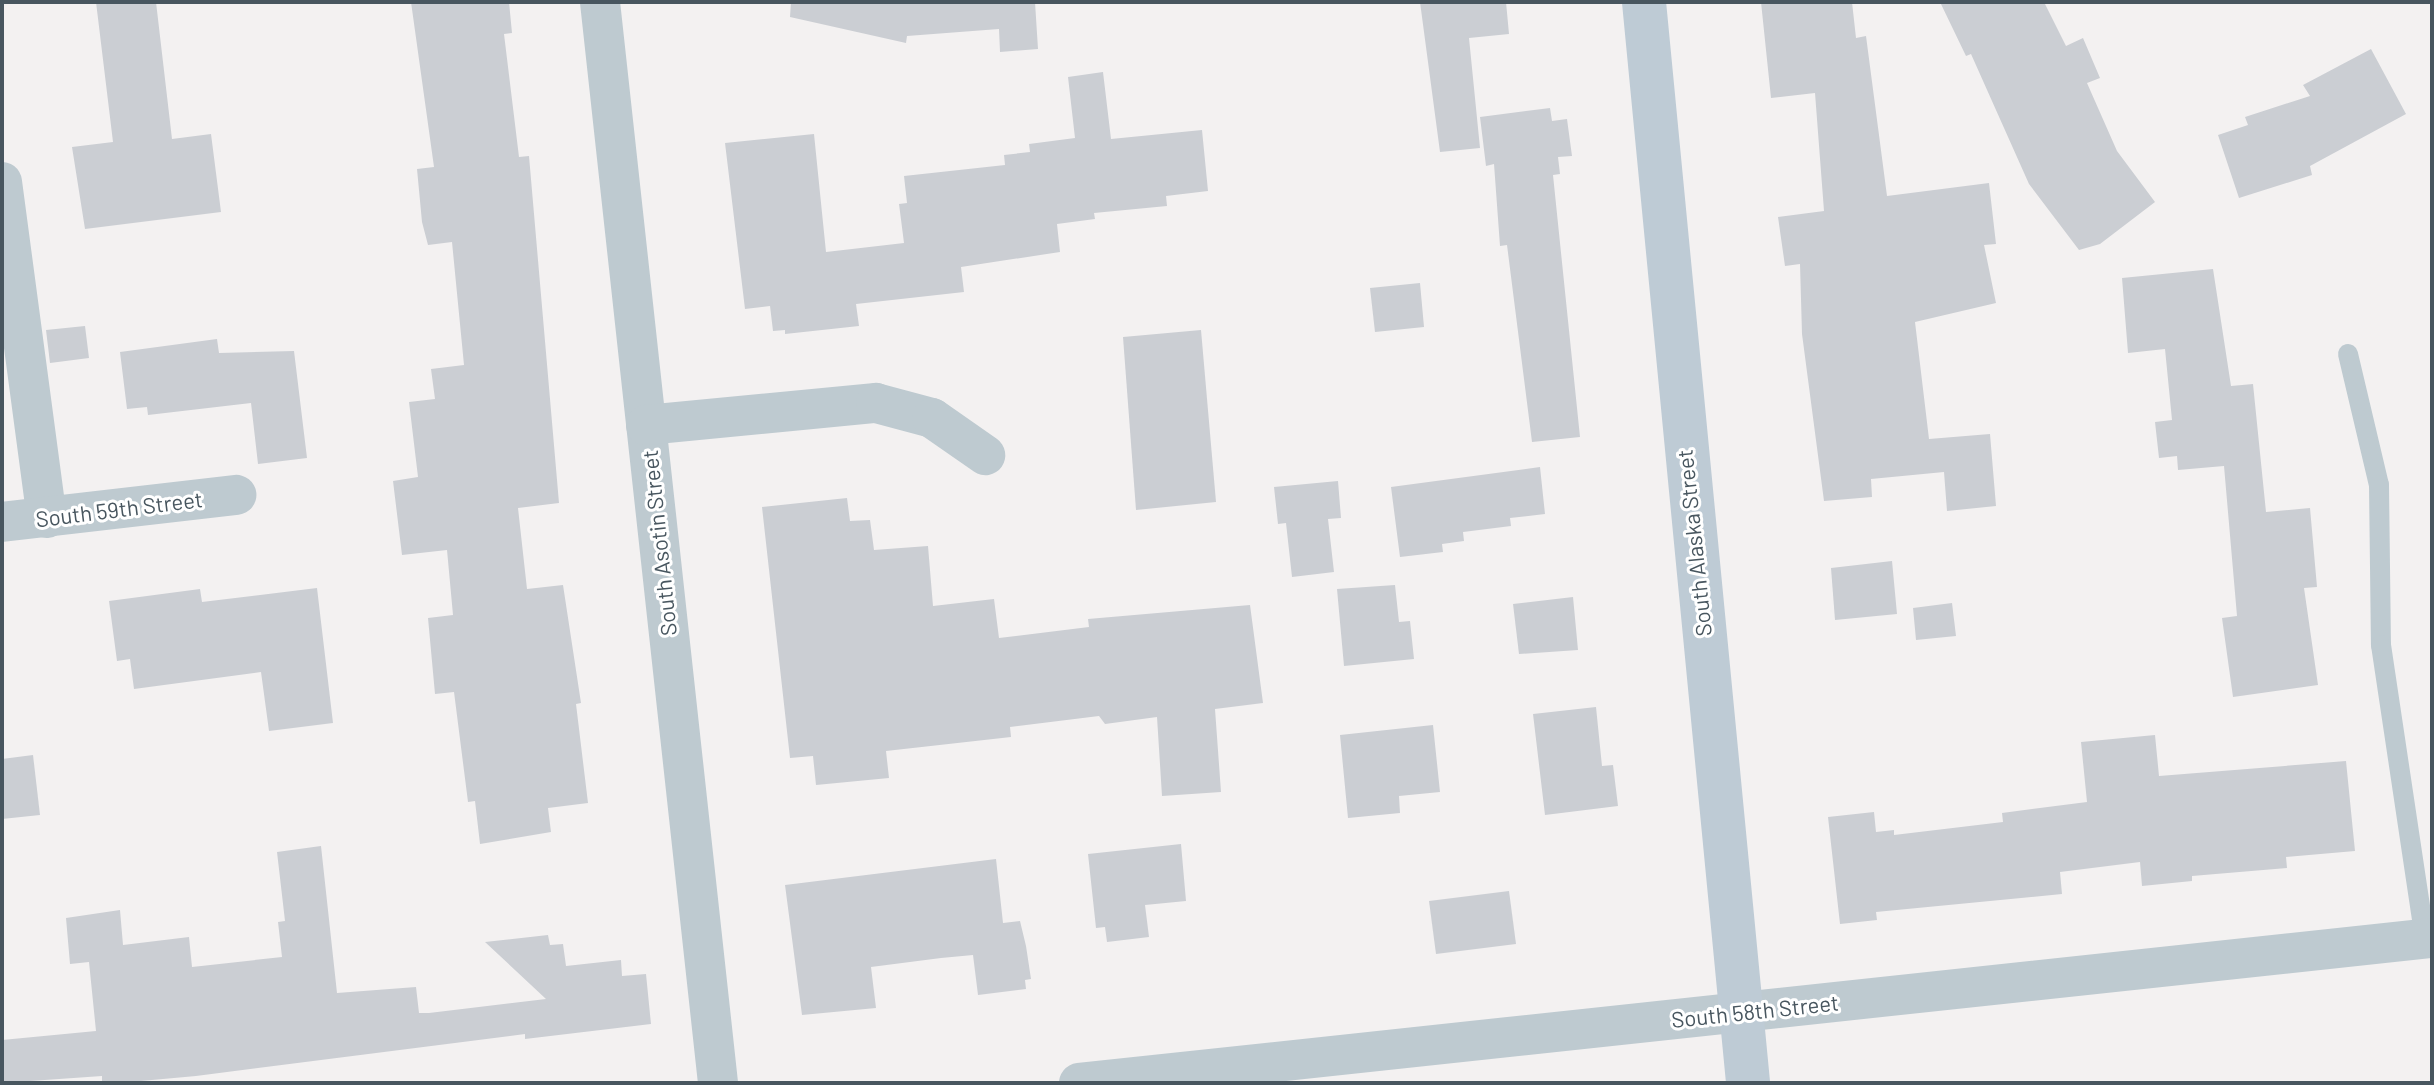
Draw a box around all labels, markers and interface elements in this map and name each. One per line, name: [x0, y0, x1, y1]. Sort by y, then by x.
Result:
street label: South Alaska Street: [1671, 448, 1717, 638]
street label: South Asotin Street: [636, 449, 682, 637]
street label: South 59th Street: [34, 486, 204, 532]
street label: South 58th Street: [1670, 989, 1840, 1033]

